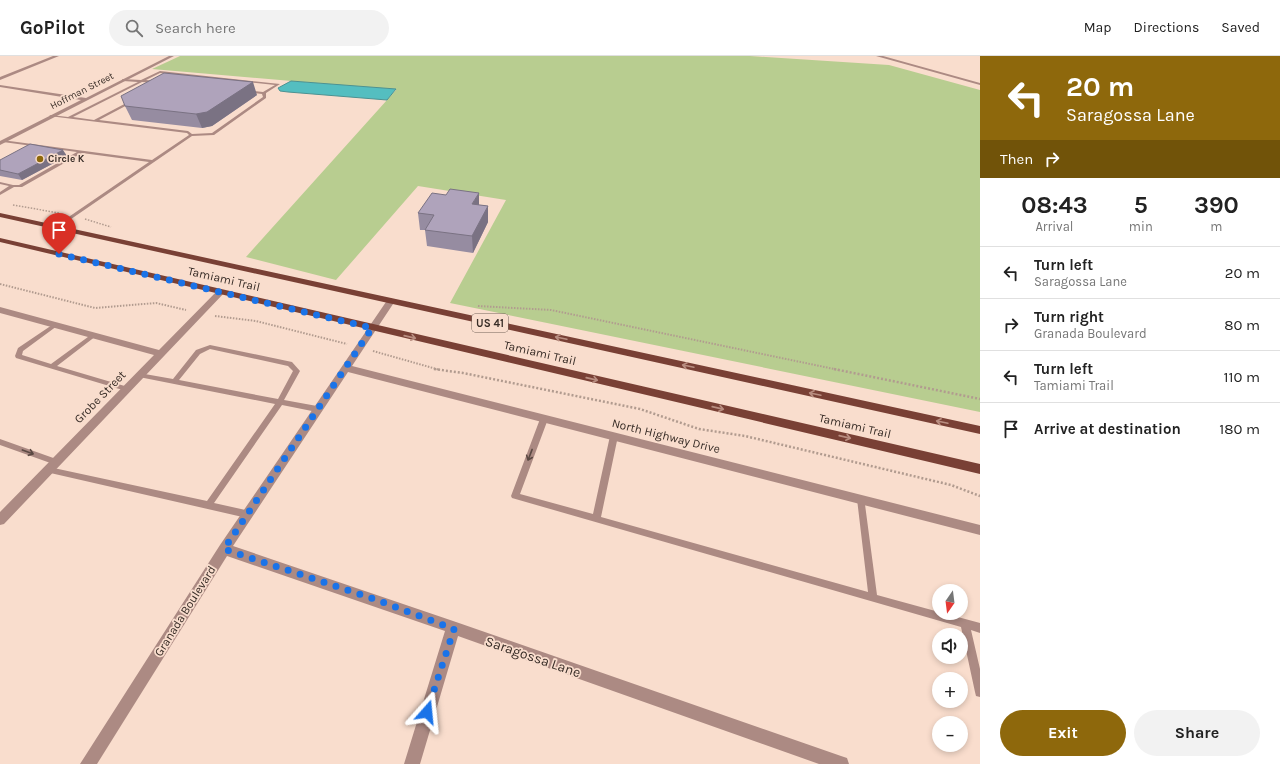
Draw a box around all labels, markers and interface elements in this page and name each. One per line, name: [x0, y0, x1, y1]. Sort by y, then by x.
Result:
search box: [109, 10, 389, 46]
text: GoPilot: [20, 17, 85, 39]
icon: search: [123, 17, 145, 39]
text: Search here: [155, 19, 236, 37]
text: Map: [1084, 19, 1112, 36]
text: Directions: [1134, 19, 1199, 36]
text: Saved: [1221, 19, 1260, 36]
street label: Hoffman Street: [48, 70, 116, 112]
text: 20 m: [1066, 70, 1134, 103]
icon: left: [1000, 72, 1052, 124]
text: Saragossa Lane: [1066, 104, 1195, 126]
icon: right: [1041, 148, 1063, 170]
text: Then: [1000, 150, 1033, 168]
place label: Circle K: [48, 153, 85, 165]
marker: Circle K: [35, 154, 45, 164]
text: 08:43: [1021, 191, 1088, 219]
text: 5: [1134, 191, 1148, 219]
text: 390: [1194, 191, 1239, 219]
pin: [42, 213, 76, 254]
icon: arrive: [48, 219, 70, 241]
text: Arrival: [1035, 219, 1073, 234]
text: min: [1129, 219, 1153, 234]
text: m: [1210, 219, 1222, 234]
text: Turn left: [1034, 256, 1093, 274]
icon: left: [1000, 262, 1022, 284]
street label: Tamiami Trail: [187, 264, 261, 294]
text: 20 m: [1225, 264, 1260, 282]
text: Saragossa Lane: [1034, 274, 1127, 289]
text: Turn right: [1034, 308, 1104, 326]
road number: US 41: [472, 314, 508, 332]
icon: right: [1000, 314, 1022, 336]
text: 80 m: [1224, 316, 1260, 334]
text: Granada Boulevard: [1034, 326, 1147, 341]
one-way arrow: [404, 333, 417, 341]
one-way arrow: [555, 334, 568, 342]
street label: Tamiami Trail: [503, 338, 577, 368]
text: Turn left: [1034, 360, 1093, 378]
one-way arrow: [682, 362, 695, 370]
icon: left: [1000, 366, 1022, 388]
street label: Grobe Street: [71, 367, 129, 426]
text: 110 m: [1224, 368, 1260, 386]
one-way arrow: [585, 375, 598, 383]
text: Tamiami Trail: [1034, 378, 1114, 393]
one-way arrow: [809, 390, 822, 398]
one-way arrow: [711, 405, 724, 412]
street label: Tamiami Trail: [818, 411, 892, 441]
street label: North Highway Drive: [610, 416, 722, 456]
one-way arrow: [936, 417, 949, 425]
icon: arrive: [1000, 418, 1022, 440]
text: Arrive at destination: [1034, 420, 1181, 438]
text: 180 m: [1219, 420, 1260, 438]
one-way arrow: [838, 434, 851, 442]
one-way arrow: [22, 449, 34, 457]
one-way arrow: [526, 449, 534, 461]
street label: Granada Boulevard: [152, 563, 218, 659]
north arrow: [932, 584, 968, 620]
map controls: [932, 584, 968, 752]
button: sound: [932, 628, 968, 664]
street label: Saragossa Lane: [483, 633, 583, 681]
button: +: [932, 672, 968, 708]
position arrow: [406, 691, 448, 733]
button: Exit: [1000, 710, 1126, 756]
button: Share: [1134, 710, 1260, 756]
button: −: [932, 716, 968, 752]

